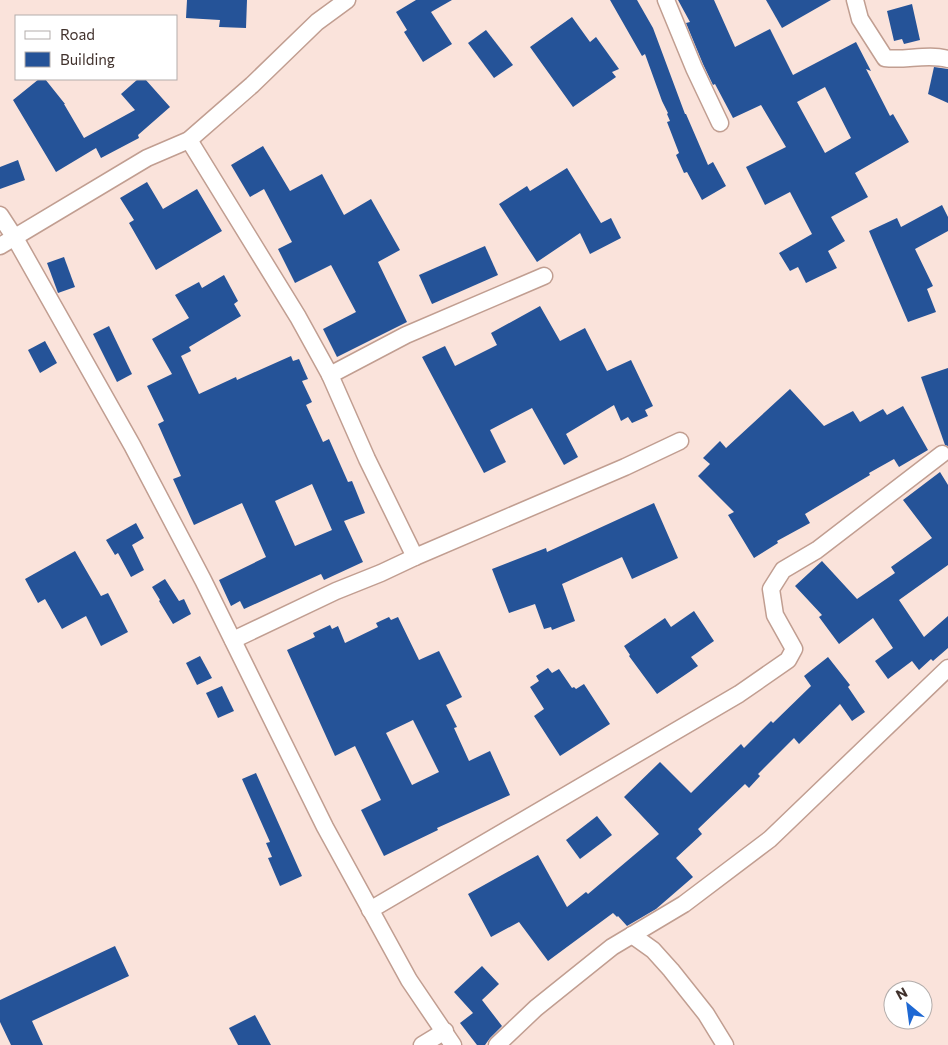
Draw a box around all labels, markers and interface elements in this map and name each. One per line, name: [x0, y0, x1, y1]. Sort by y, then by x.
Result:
legend: [15, 15, 178, 80]
text: Road: [60, 25, 95, 43]
text: Building: [60, 50, 115, 68]
north arrow: [883, 980, 933, 1030]
text: N: [893, 983, 910, 1003]

